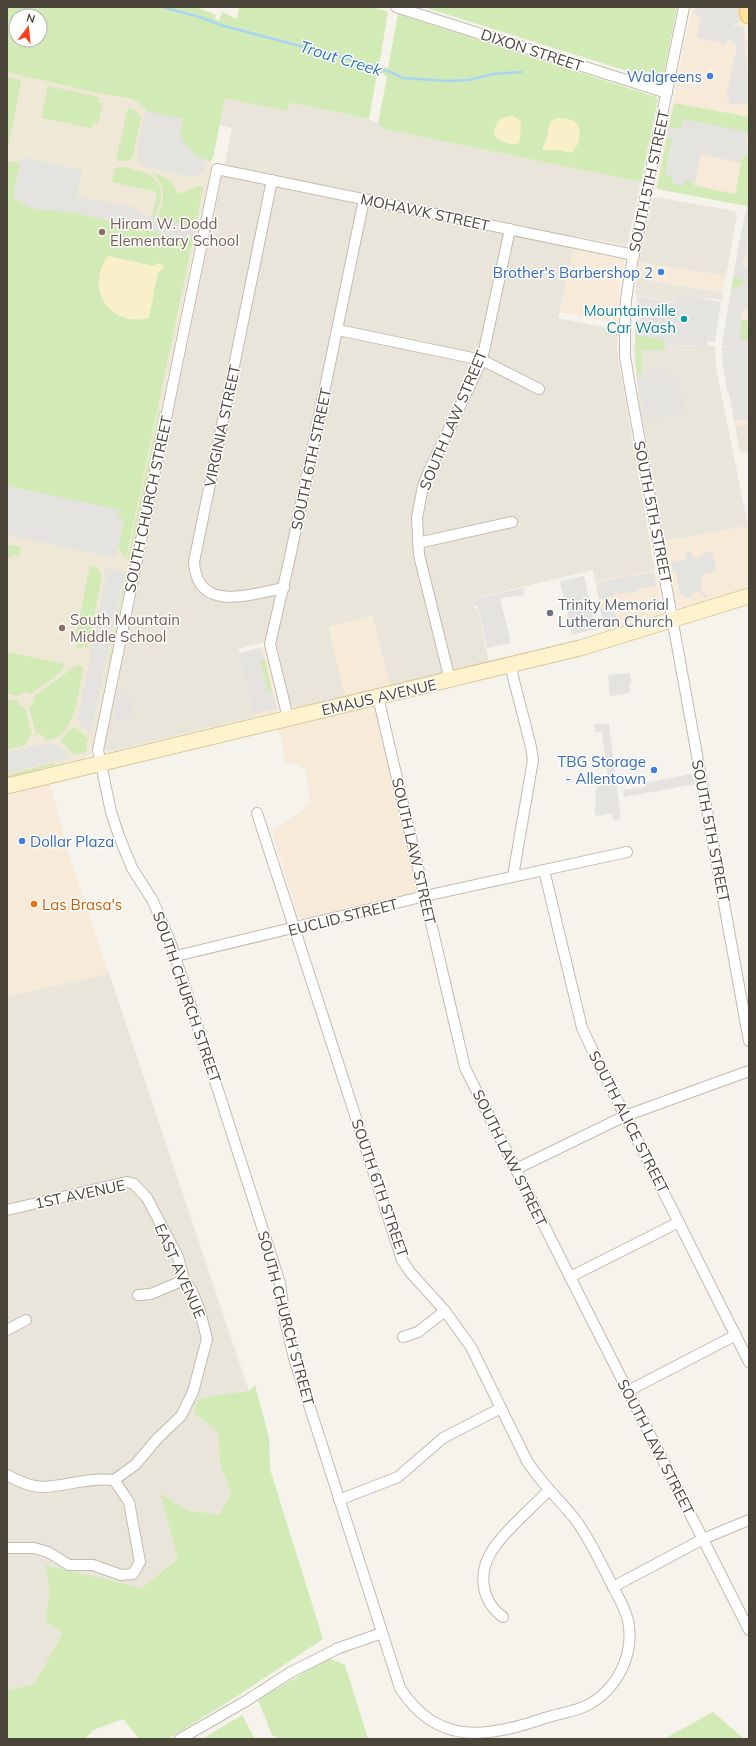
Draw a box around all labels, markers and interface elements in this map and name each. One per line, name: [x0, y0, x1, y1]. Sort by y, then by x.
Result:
north arrow: [8, 8, 48, 48]
text: N: [25, 11, 37, 26]
street label: DIXON STREET: [479, 25, 585, 75]
water label: Trout Creek: [298, 36, 385, 80]
place label: Walgreens: [627, 67, 702, 86]
marker: Walgreens: [705, 71, 715, 81]
street label: SOUTH 5TH STREET: [625, 108, 673, 254]
street label: MOHAWK STREET: [359, 189, 491, 235]
place label: Hiram W. Dodd Elementary School: [110, 214, 239, 250]
marker: Hiram W. Dodd Elementary School: [97, 227, 107, 237]
place label: Brother's Barbershop 2: [493, 263, 653, 282]
marker: Brother's Barbershop 2: [656, 267, 666, 277]
place label: Mountainville Car Wash: [584, 301, 676, 337]
marker: Mountainville Car Wash: [679, 314, 689, 324]
street label: SOUTH LAW STREET: [415, 347, 491, 493]
street label: VIRGINIA STREET: [200, 363, 244, 489]
street label: SOUTH 6TH STREET: [287, 386, 335, 532]
street label: SOUTH CHURCH STREET: [120, 414, 176, 594]
street label: SOUTH 5TH STREET: [630, 439, 676, 585]
place label: Trinity Memorial Lutheran Church: [558, 595, 673, 631]
marker: Trinity Memorial Lutheran Church: [545, 608, 555, 618]
place label: South Mountain Middle School: [70, 610, 180, 646]
marker: South Mountain Middle School: [57, 623, 67, 633]
street label: EMAUS AVENUE: [320, 675, 438, 719]
place label: TBG Storage - Allentown: [557, 752, 646, 788]
street label: SOUTH 5TH STREET: [688, 758, 734, 904]
marker: TBG Storage - Allentown: [649, 765, 659, 775]
street label: SOUTH LAW STREET: [388, 776, 440, 926]
place label: Dollar Plaza: [30, 832, 114, 851]
marker: Dollar Plaza: [17, 836, 27, 846]
street label: EUCLID STREET: [286, 894, 400, 940]
place label: Las Brasa's: [42, 895, 122, 914]
marker: Las Brasa's: [29, 899, 39, 909]
street label: SOUTH CHURCH STREET: [149, 909, 225, 1085]
street label: SOUTH ALICE STREET: [585, 1048, 673, 1196]
street label: SOUTH LAW STREET: [469, 1086, 551, 1230]
street label: SOUTH 6TH STREET: [347, 1116, 413, 1260]
street label: 1ST AVENUE: [33, 1175, 127, 1213]
street label: EAST AVENUE: [151, 1220, 210, 1322]
street label: SOUTH CHURCH STREET: [254, 1229, 318, 1407]
street label: SOUTH LAW STREET: [613, 1376, 699, 1518]

